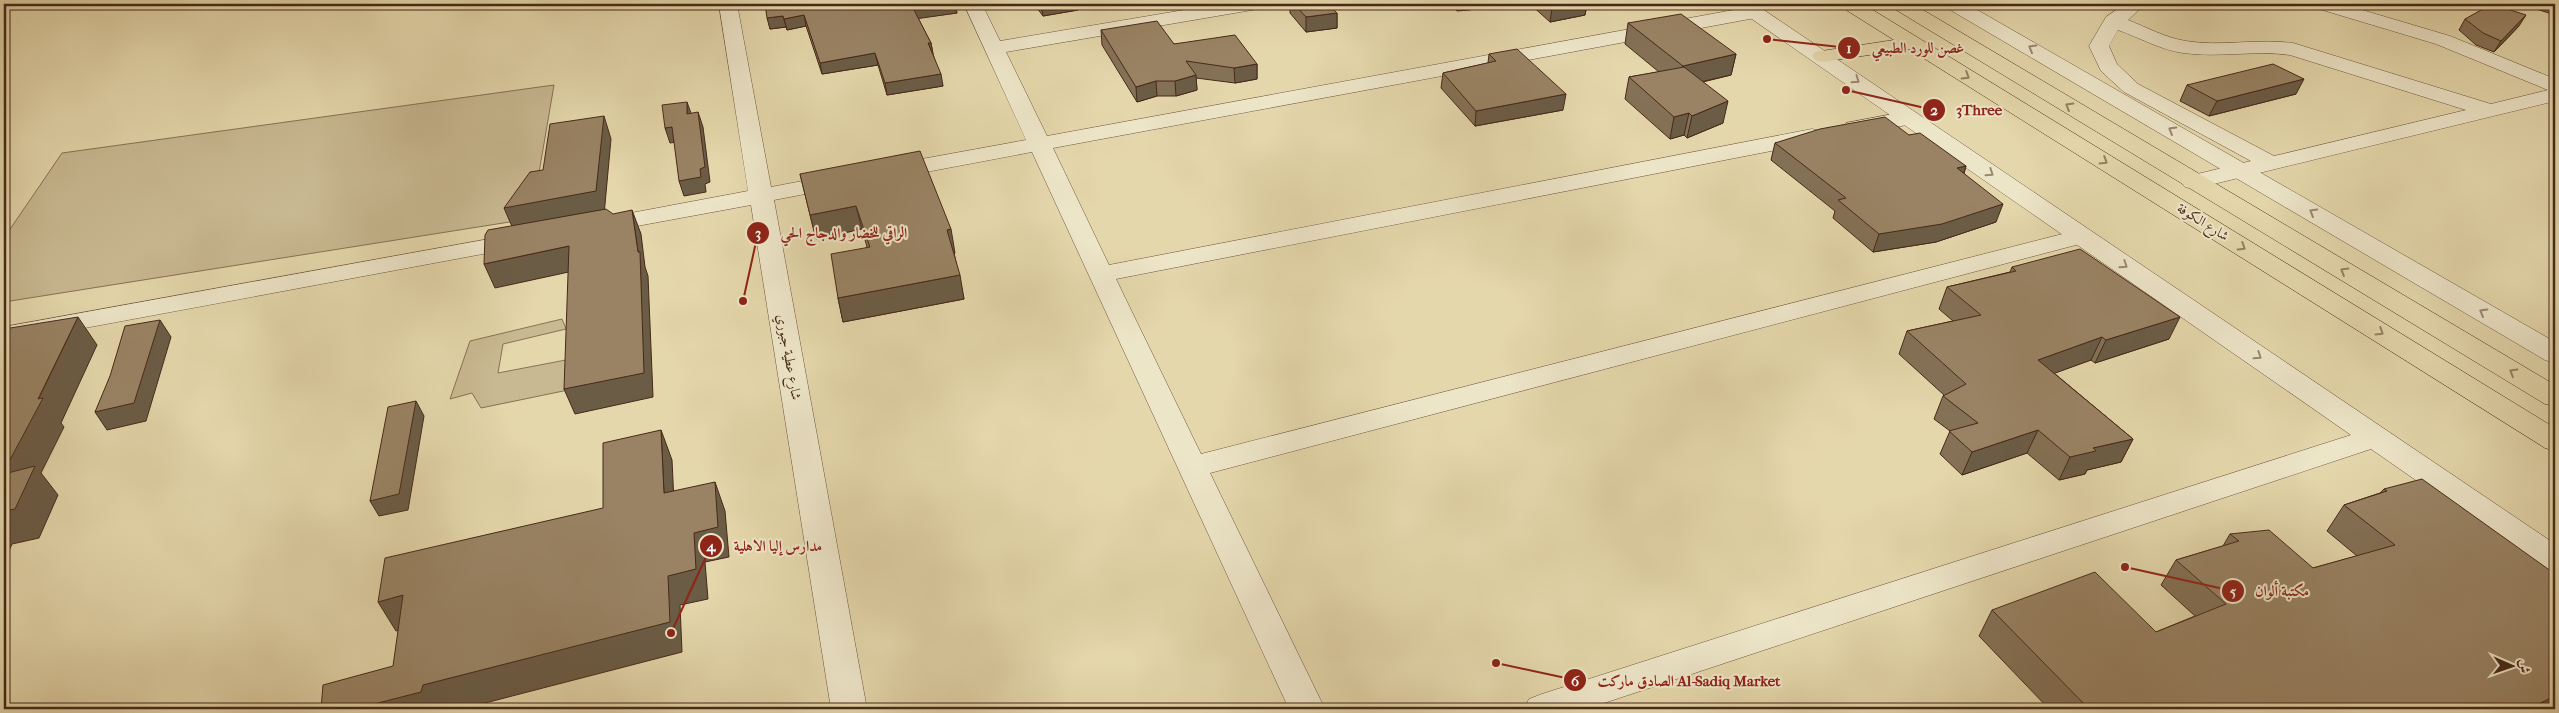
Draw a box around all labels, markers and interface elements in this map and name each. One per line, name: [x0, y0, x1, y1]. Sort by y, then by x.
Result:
callout: غصن للورد الطبيعي: [1837, 33, 1974, 63]
text: 1: [1846, 39, 1852, 57]
text: غصن للورد الطبيعي: [1872, 39, 1964, 62]
one-way arrow: [2028, 45, 2037, 55]
one-way arrow: [1960, 69, 1969, 79]
one-way arrow: [1850, 74, 1860, 83]
callout: 3Three: [1921, 95, 2012, 125]
text: 2: [1930, 101, 1938, 119]
text: 3Three: [1956, 101, 2003, 119]
one-way arrow: [2066, 103, 2075, 113]
one-way arrow: [2169, 126, 2178, 136]
one-way arrow: [2099, 155, 2108, 165]
one-way arrow: [1984, 167, 1994, 176]
street label: شارع الكوفة: [2172, 199, 2232, 247]
one-way arrow: [2309, 208, 2318, 218]
callout: الراقي للخضار والدجاج الحي: [745, 218, 917, 248]
text: 3: [755, 224, 761, 242]
text: الراقي للخضار والدجاج الحي: [781, 224, 907, 247]
one-way arrow: [2237, 240, 2246, 250]
one-way arrow: [2119, 258, 2128, 268]
one-way arrow: [2340, 268, 2349, 278]
one-way arrow: [2480, 308, 2489, 318]
street label: شارع عطية جبوري: [770, 313, 805, 402]
one-way arrow: [2375, 326, 2384, 336]
one-way arrow: [2252, 350, 2262, 359]
one-way arrow: [2510, 369, 2519, 379]
callout: مدارس إليا الاهلية: [698, 531, 832, 561]
text: 4: [706, 537, 717, 555]
text: مدارس إليا الاهلية: [734, 537, 822, 556]
callout: مكتبة ألوان: [2220, 576, 2319, 606]
text: مكتبة ألوان: [2255, 580, 2309, 600]
text: 5: [2230, 582, 2237, 600]
north arrow: [2486, 640, 2536, 690]
text: ش: [2516, 659, 2533, 674]
callout: الصادق ماركت Al-Sadiq Market: [1563, 665, 1791, 695]
text: 6: [1571, 672, 1580, 690]
text: الصادق ماركت Al-Sadiq Market: [1598, 672, 1781, 690]

